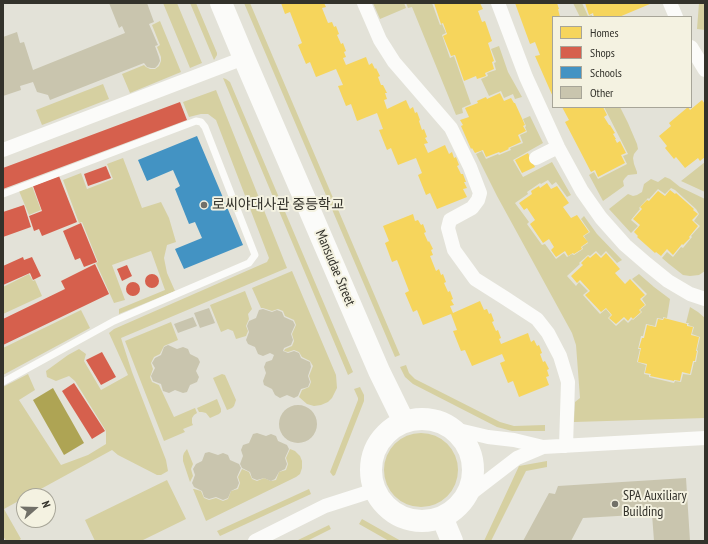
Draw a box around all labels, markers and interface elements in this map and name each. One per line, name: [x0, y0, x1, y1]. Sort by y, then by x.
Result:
legend: [552, 16, 692, 108]
text: Homes: [590, 25, 618, 40]
text: Shops: [590, 45, 615, 60]
text: Schools: [590, 65, 622, 80]
text: Other: [590, 85, 613, 100]
place label: 로씨야대사관 중등학교: [212, 197, 344, 213]
marker: 로씨야대사관 중등학교: [199, 200, 209, 210]
street label: Mansudae Street: [311, 228, 359, 308]
north arrow: [16, 488, 56, 528]
place label: SPA Auxiliary Building: [623, 488, 687, 520]
text: N: [39, 499, 54, 509]
marker: SPA Auxiliary Building: [610, 499, 620, 509]

